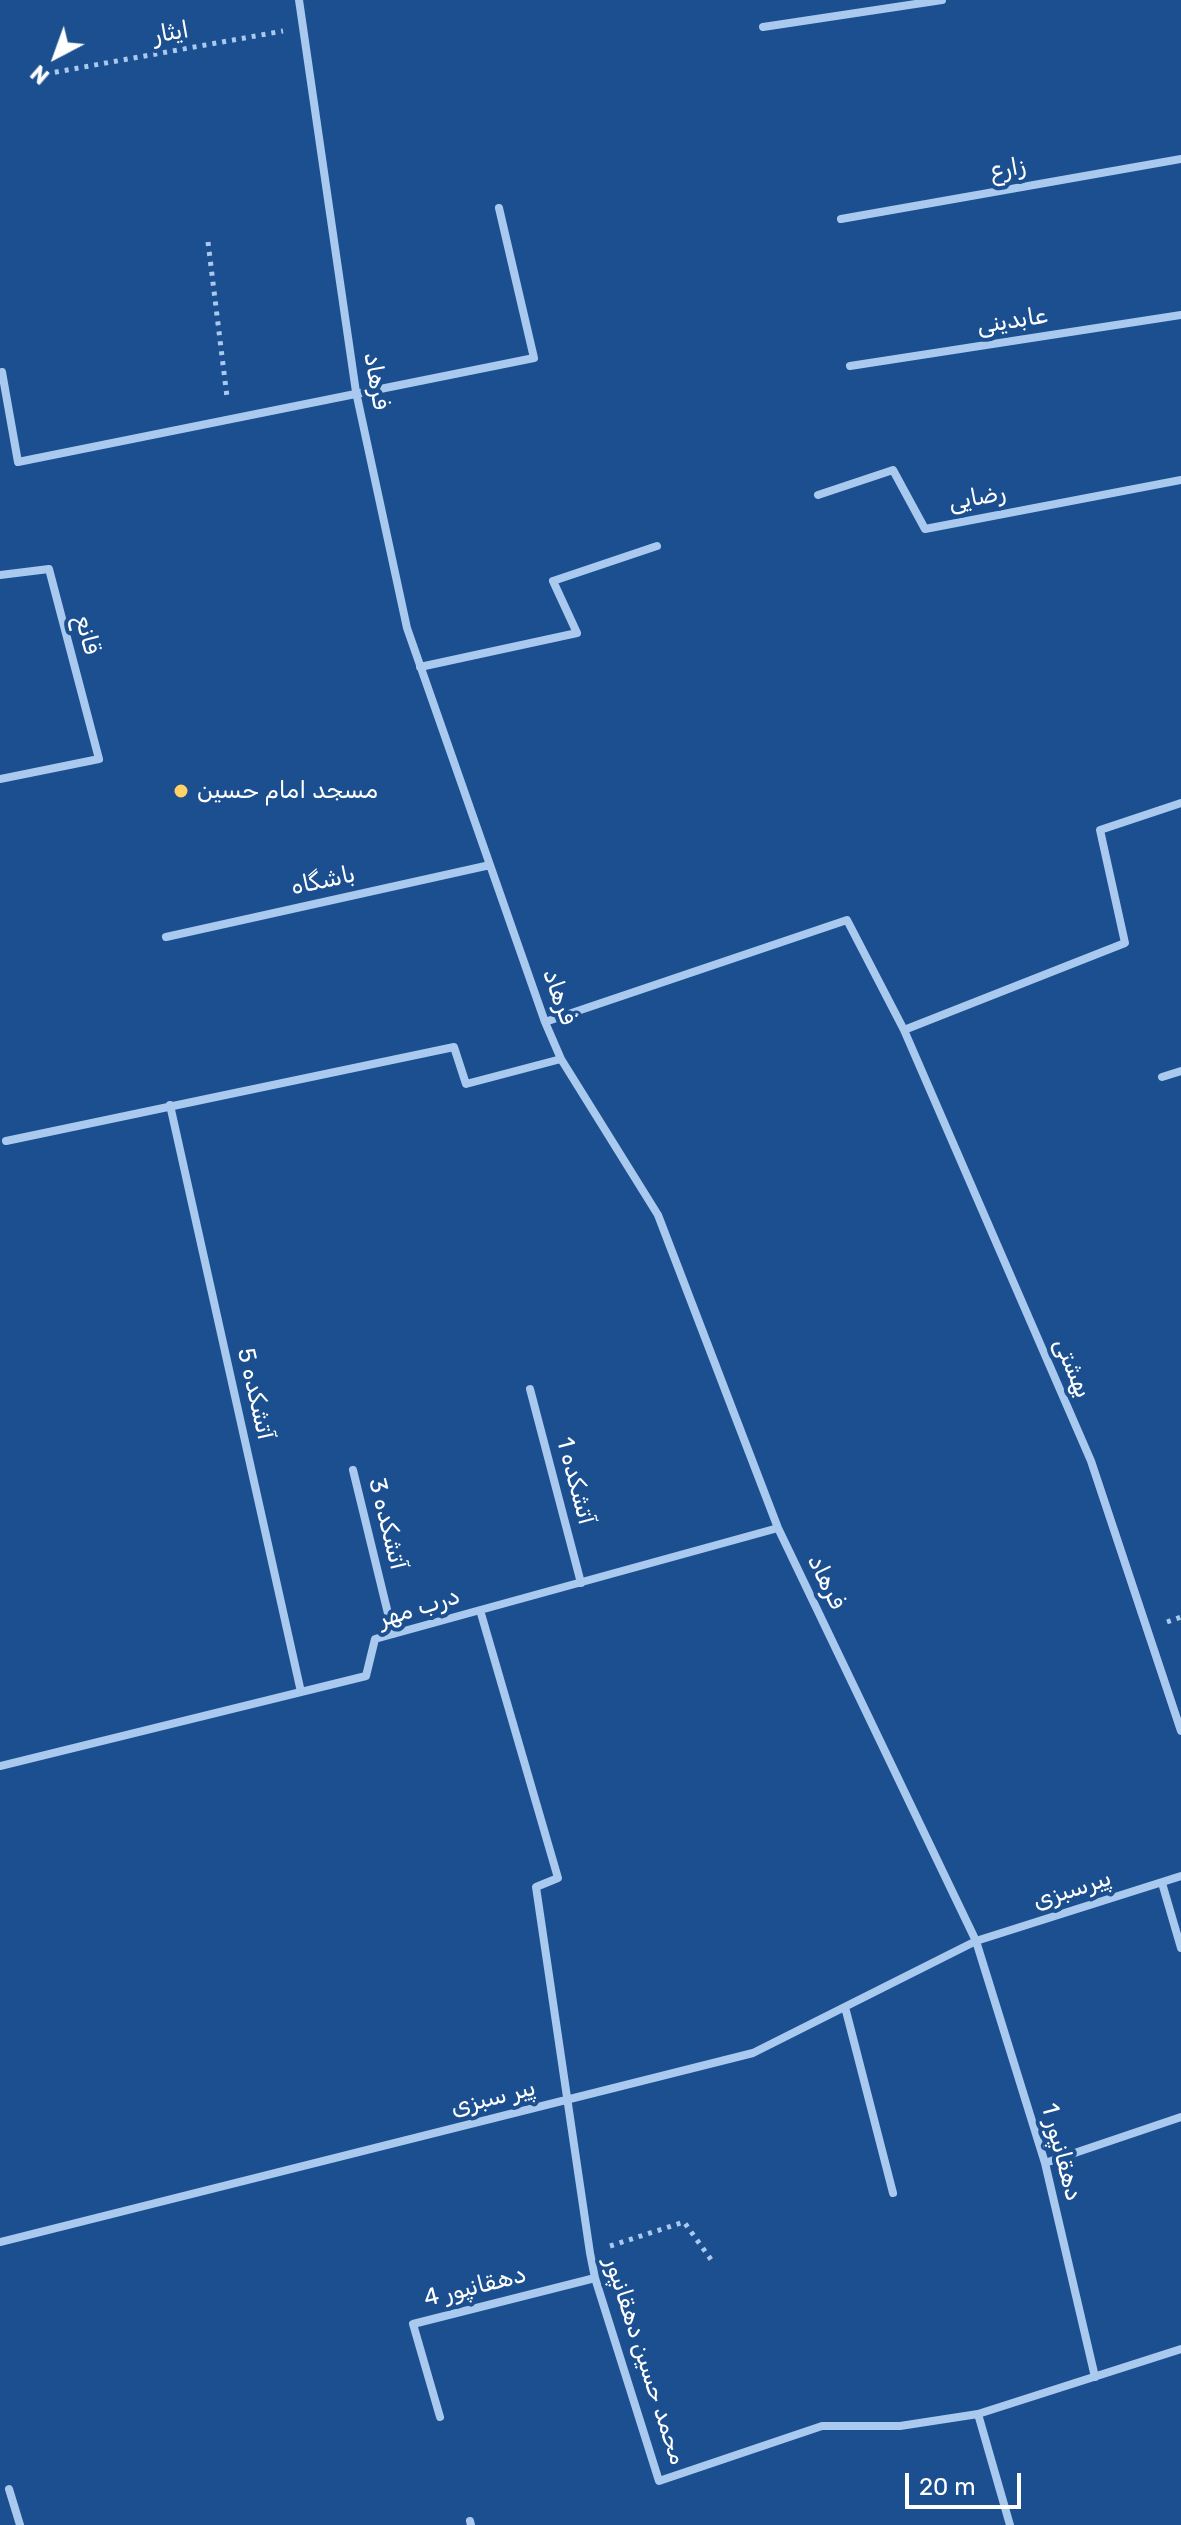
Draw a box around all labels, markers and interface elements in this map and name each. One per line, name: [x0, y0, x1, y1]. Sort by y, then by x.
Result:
north arrow: [16, 16, 96, 96]
street label: ایثار: [151, 16, 191, 50]
text: N: [25, 59, 55, 90]
street label: زارع: [988, 152, 1028, 186]
street label: عابدینی: [975, 301, 1049, 341]
street label: فرهاد: [357, 350, 395, 412]
street label: رضایی: [946, 478, 1008, 518]
street label: قانع: [68, 613, 106, 657]
place label: مسجد امام حسین: [197, 777, 378, 805]
marker: مسجد امام حسین: [172, 782, 190, 800]
street label: باشگاه: [288, 860, 358, 902]
street label: فرهاد: [536, 965, 582, 1029]
street label: بهشتی: [1047, 1334, 1097, 1402]
street label: آتشکده 5: [230, 1345, 280, 1443]
street label: آتشکده 1: [550, 1434, 600, 1528]
street label: آتشکده 3: [362, 1475, 412, 1573]
street label: فرهاد: [800, 1550, 852, 1614]
street label: درب مهر: [375, 1582, 463, 1634]
street label: پیرسبزی: [1029, 1864, 1115, 1916]
street label: پیر سبزی: [448, 2074, 538, 2122]
street label: دهقانپور 1: [1034, 2100, 1088, 2204]
street label: محمد حسین دهقانپور: [598, 2253, 692, 2469]
street label: دهقانپور 4: [421, 2260, 529, 2314]
scale bar: [909, 2457, 1025, 2507]
text: 20 m: [919, 2473, 976, 2501]

